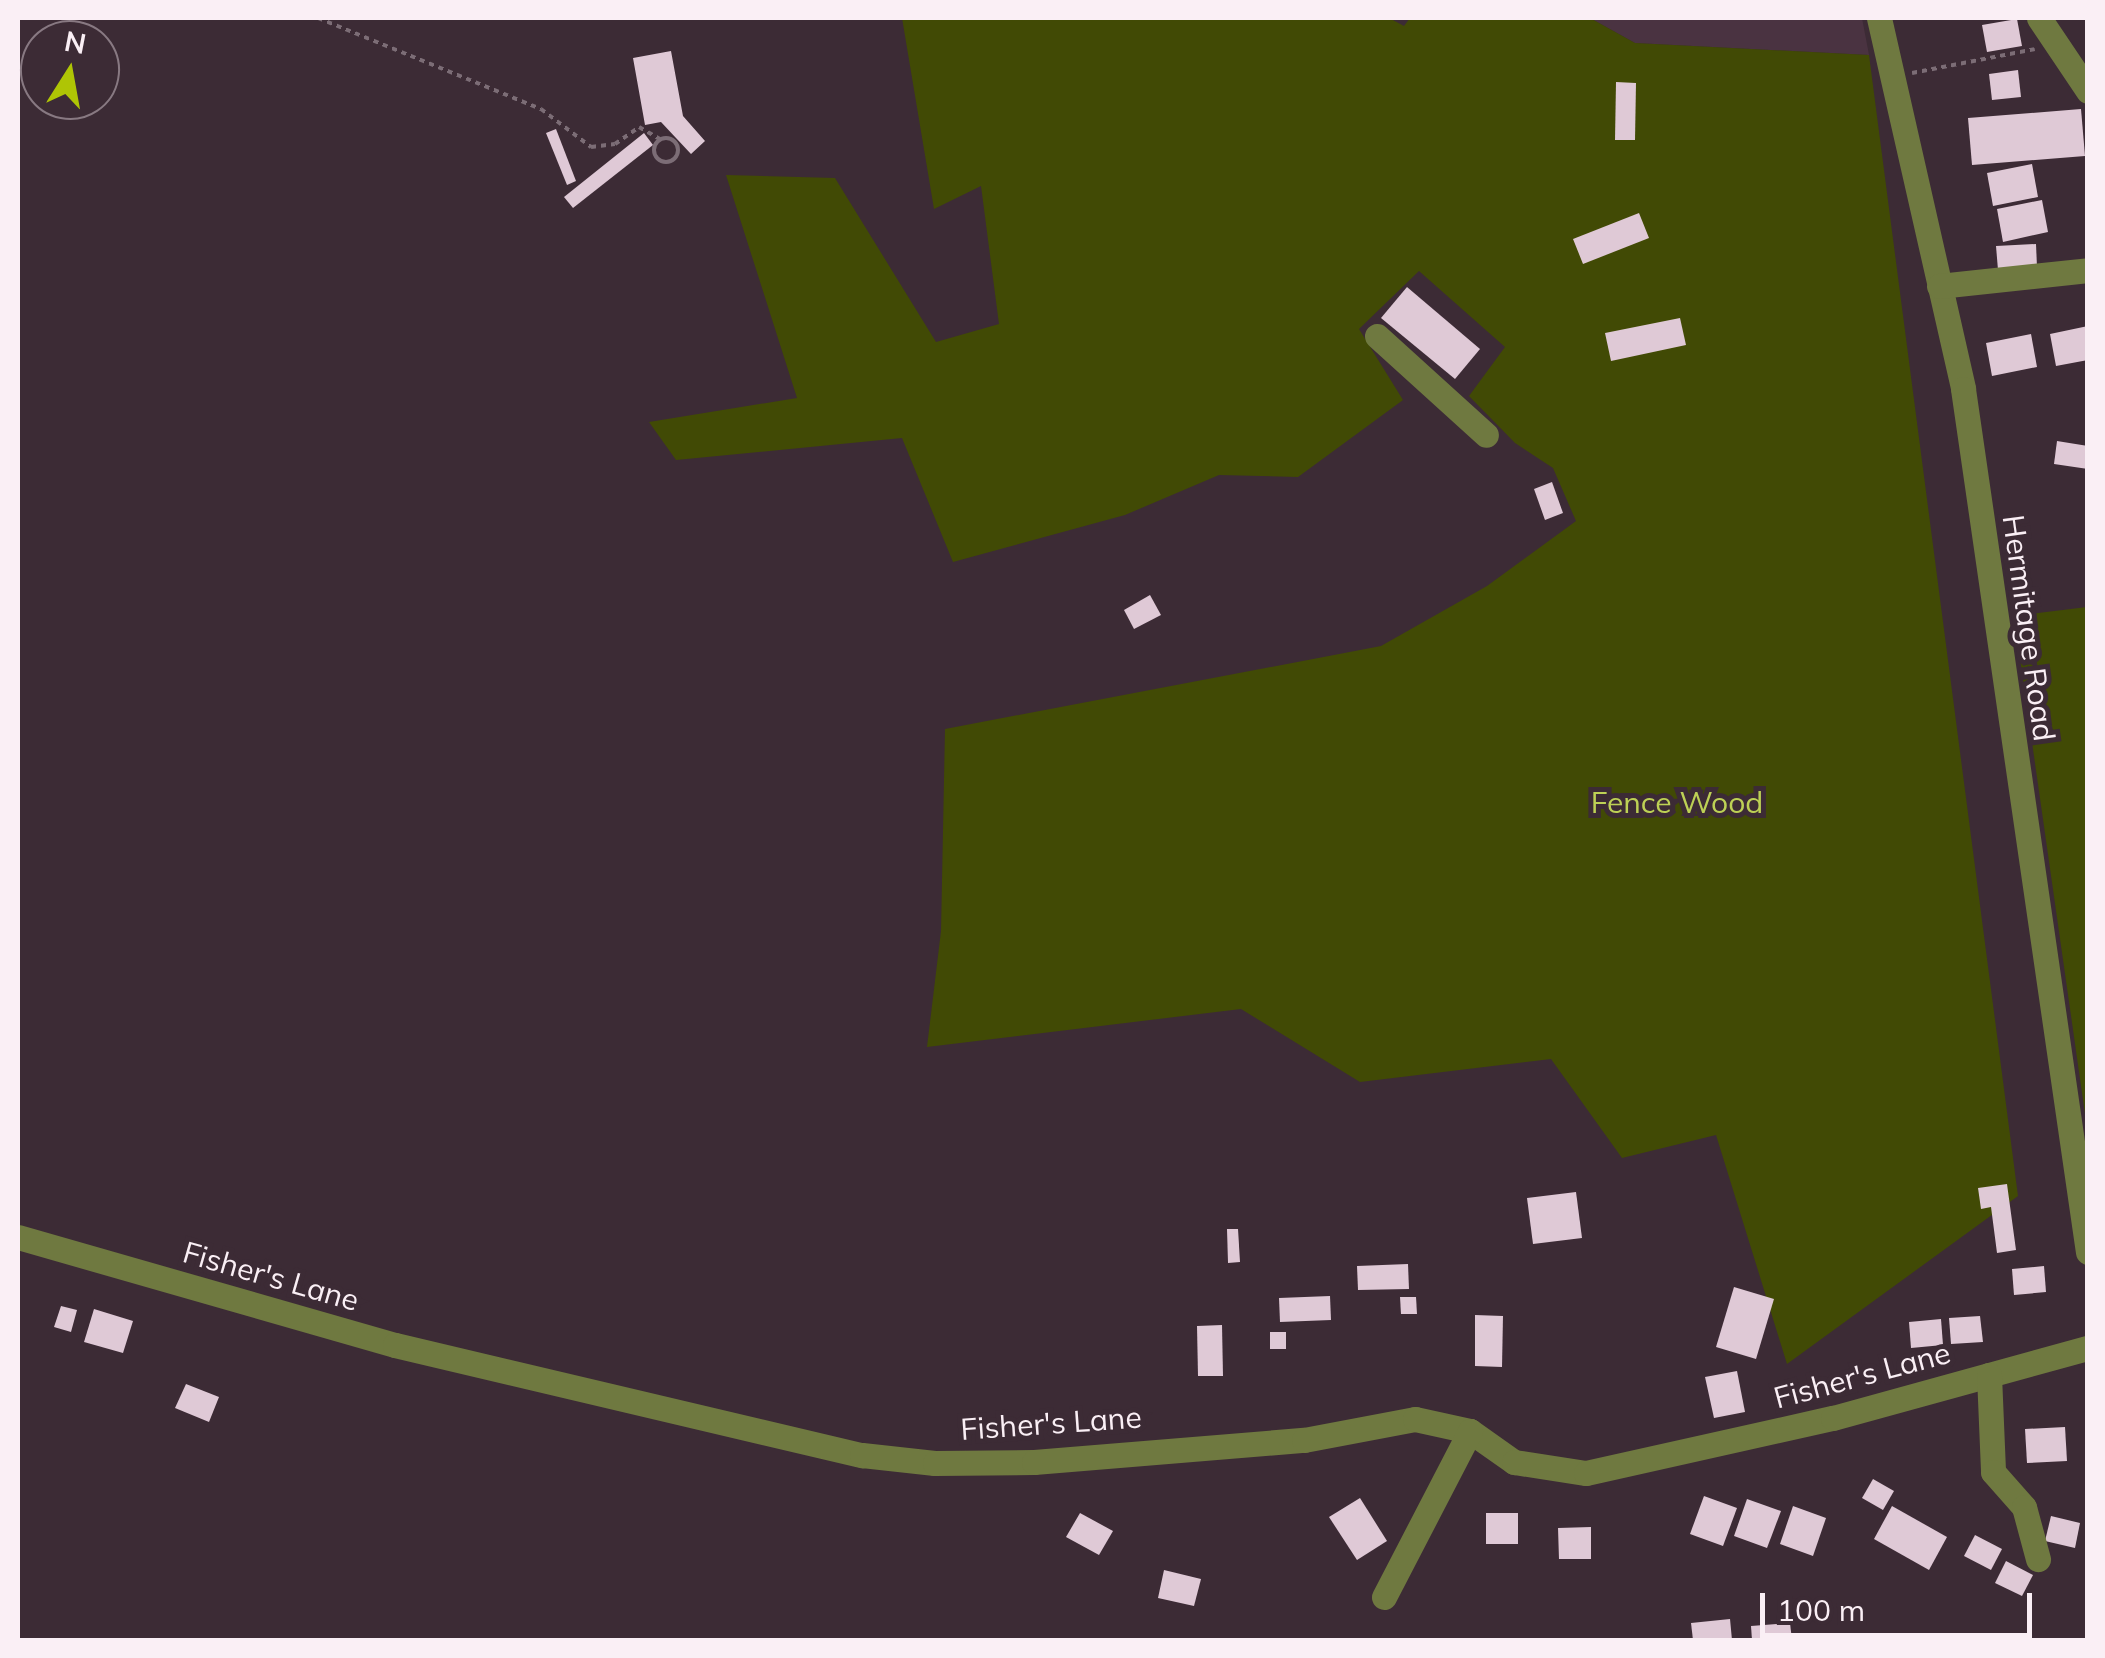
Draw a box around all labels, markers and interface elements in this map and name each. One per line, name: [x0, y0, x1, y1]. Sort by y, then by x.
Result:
north arrow: [20, 20, 120, 120]
text: N: [62, 23, 89, 61]
street label: Hermitage Road: [1995, 513, 2063, 743]
park label: Fence Wood: [1591, 784, 1763, 820]
street label: Fisher's Lane: [179, 1234, 363, 1318]
street label: Fisher's Lane: [1770, 1334, 1954, 1416]
street label: Fisher's Lane: [959, 1399, 1143, 1447]
scale bar: [1765, 1573, 2038, 1635]
text: 100 m: [1777, 1591, 1865, 1629]

